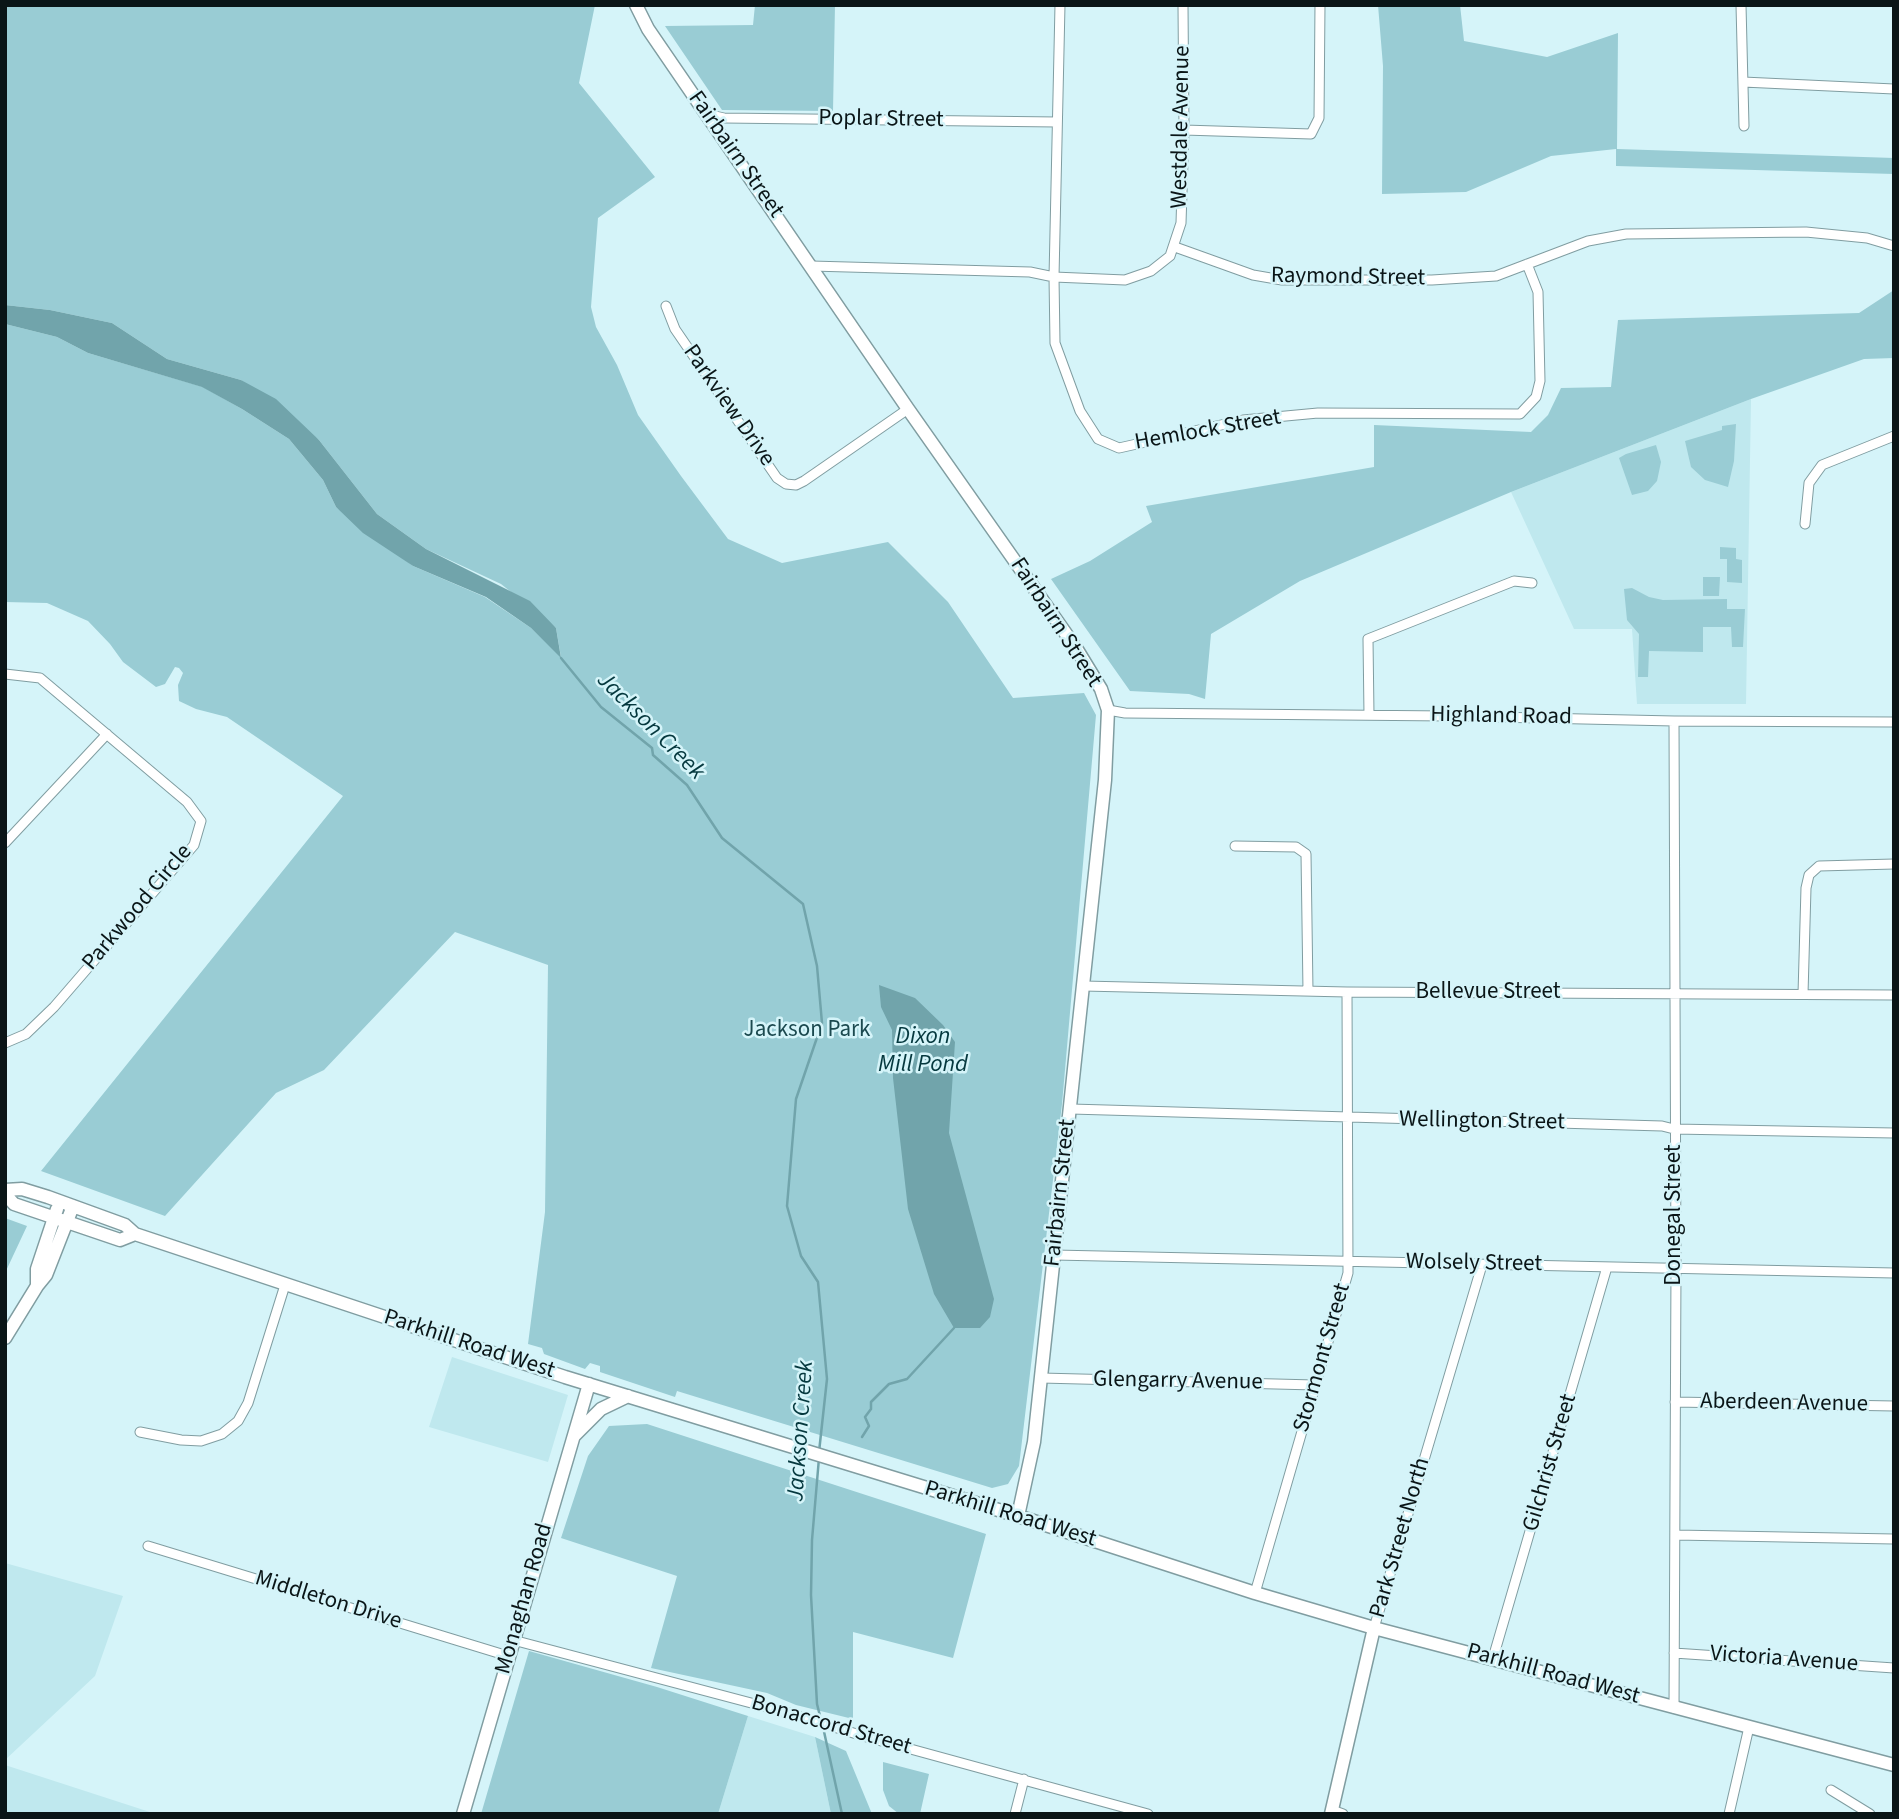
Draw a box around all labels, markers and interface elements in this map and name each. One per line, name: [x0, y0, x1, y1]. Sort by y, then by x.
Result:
street label: Westdale Avenue: [1167, 45, 1197, 209]
street label: Fairbairn Street: [681, 86, 789, 224]
street label: Poplar Street: [818, 105, 944, 135]
street label: Raymond Street: [1271, 263, 1425, 293]
street label: Parkview Drive: [676, 340, 780, 472]
street label: Hemlock Street: [1133, 405, 1283, 457]
street label: Fairbairn Street: [1003, 553, 1107, 693]
water label: Jackson Creek: [590, 667, 710, 787]
street label: Highland Road: [1430, 702, 1572, 732]
street label: Parkwood Circle: [77, 839, 199, 977]
street label: Bellevue Street: [1415, 979, 1561, 1007]
park label: Jackson Park: [744, 1017, 870, 1045]
water label: Dixon Mill Pond: [878, 1024, 968, 1080]
street label: Wellington Street: [1399, 1107, 1565, 1137]
street label: Fairbairn Street: [1040, 1118, 1082, 1268]
street label: Donegal Street: [1661, 1144, 1689, 1286]
street label: Wolsely Street: [1406, 1249, 1542, 1279]
street label: Stormont Street: [1289, 1280, 1357, 1436]
street label: Parkhill Road West: [380, 1304, 558, 1386]
water label: Jackson Creek: [783, 1360, 821, 1502]
street label: Glengarry Avenue: [1093, 1367, 1263, 1397]
street label: Aberdeen Avenue: [1700, 1389, 1868, 1419]
street label: Gilchrist Street: [1518, 1391, 1584, 1535]
street label: Park Street North: [1365, 1455, 1437, 1621]
street label: Parkhill Road West: [921, 1476, 1099, 1554]
street label: Monaghan Road: [490, 1520, 560, 1678]
street label: Middleton Drive: [251, 1566, 405, 1636]
street label: Parkhill Road West: [1464, 1639, 1642, 1711]
street label: Victoria Avenue: [1709, 1641, 1859, 1679]
street label: Bonaccord Street: [748, 1690, 914, 1762]

